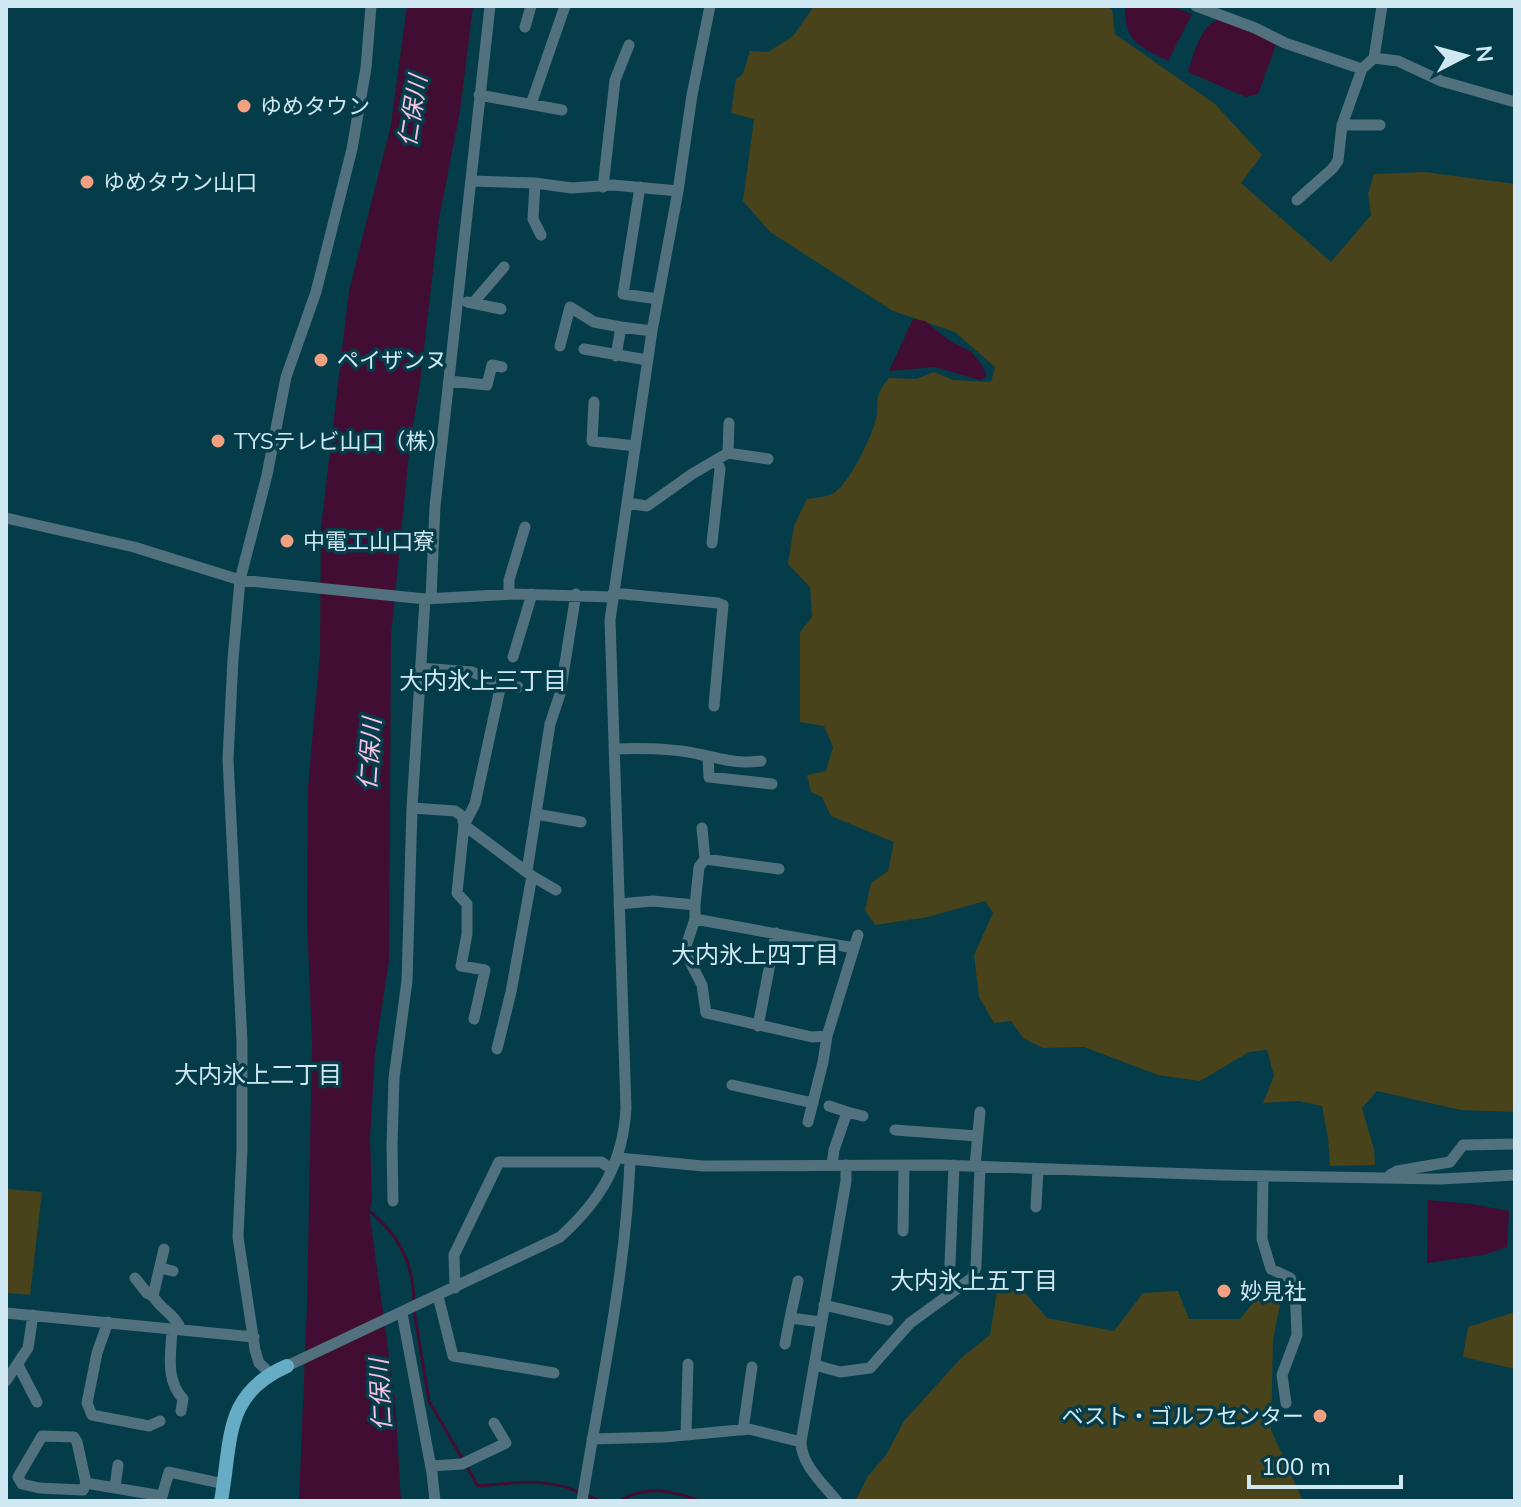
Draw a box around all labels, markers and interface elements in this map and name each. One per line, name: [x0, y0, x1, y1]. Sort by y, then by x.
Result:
north arrow: [1425, 16, 1505, 96]
text: N: [1468, 44, 1500, 64]
water label: 仁保川: [392, 70, 435, 149]
place label: ゆめタウン: [260, 92, 370, 122]
marker: ゆめタウン: [235, 97, 253, 115]
place label: ゆめタウン山口: [103, 168, 257, 198]
marker: ゆめタウン山口: [78, 173, 96, 191]
place label: ペイザンヌ: [337, 346, 447, 376]
marker: ペイザンヌ: [312, 351, 330, 369]
place label: TYSテレビ山口（株）: [234, 427, 450, 457]
marker: TYSテレビ山口（株）: [209, 432, 227, 450]
place label: 中電工山口寮: [303, 527, 435, 557]
marker: 中電工山口寮: [278, 532, 296, 550]
district label: 大内氷上三丁目: [399, 665, 567, 697]
water label: 仁保川: [352, 714, 389, 791]
district label: 大内氷上四丁目: [671, 939, 839, 971]
district label: 大内氷上二丁目: [174, 1059, 342, 1091]
district label: 大内氷上五丁目: [890, 1265, 1058, 1297]
place label: 妙見社: [1240, 1277, 1306, 1307]
marker: 妙見社: [1215, 1282, 1233, 1300]
water label: 仁保川: [363, 1355, 399, 1432]
place label: ベスト・ゴルフセンター: [1062, 1402, 1304, 1432]
marker: ベスト・ゴルフセンター: [1311, 1407, 1329, 1425]
scale bar: [1249, 1439, 1401, 1489]
text: 100 m: [1261, 1451, 1331, 1483]

